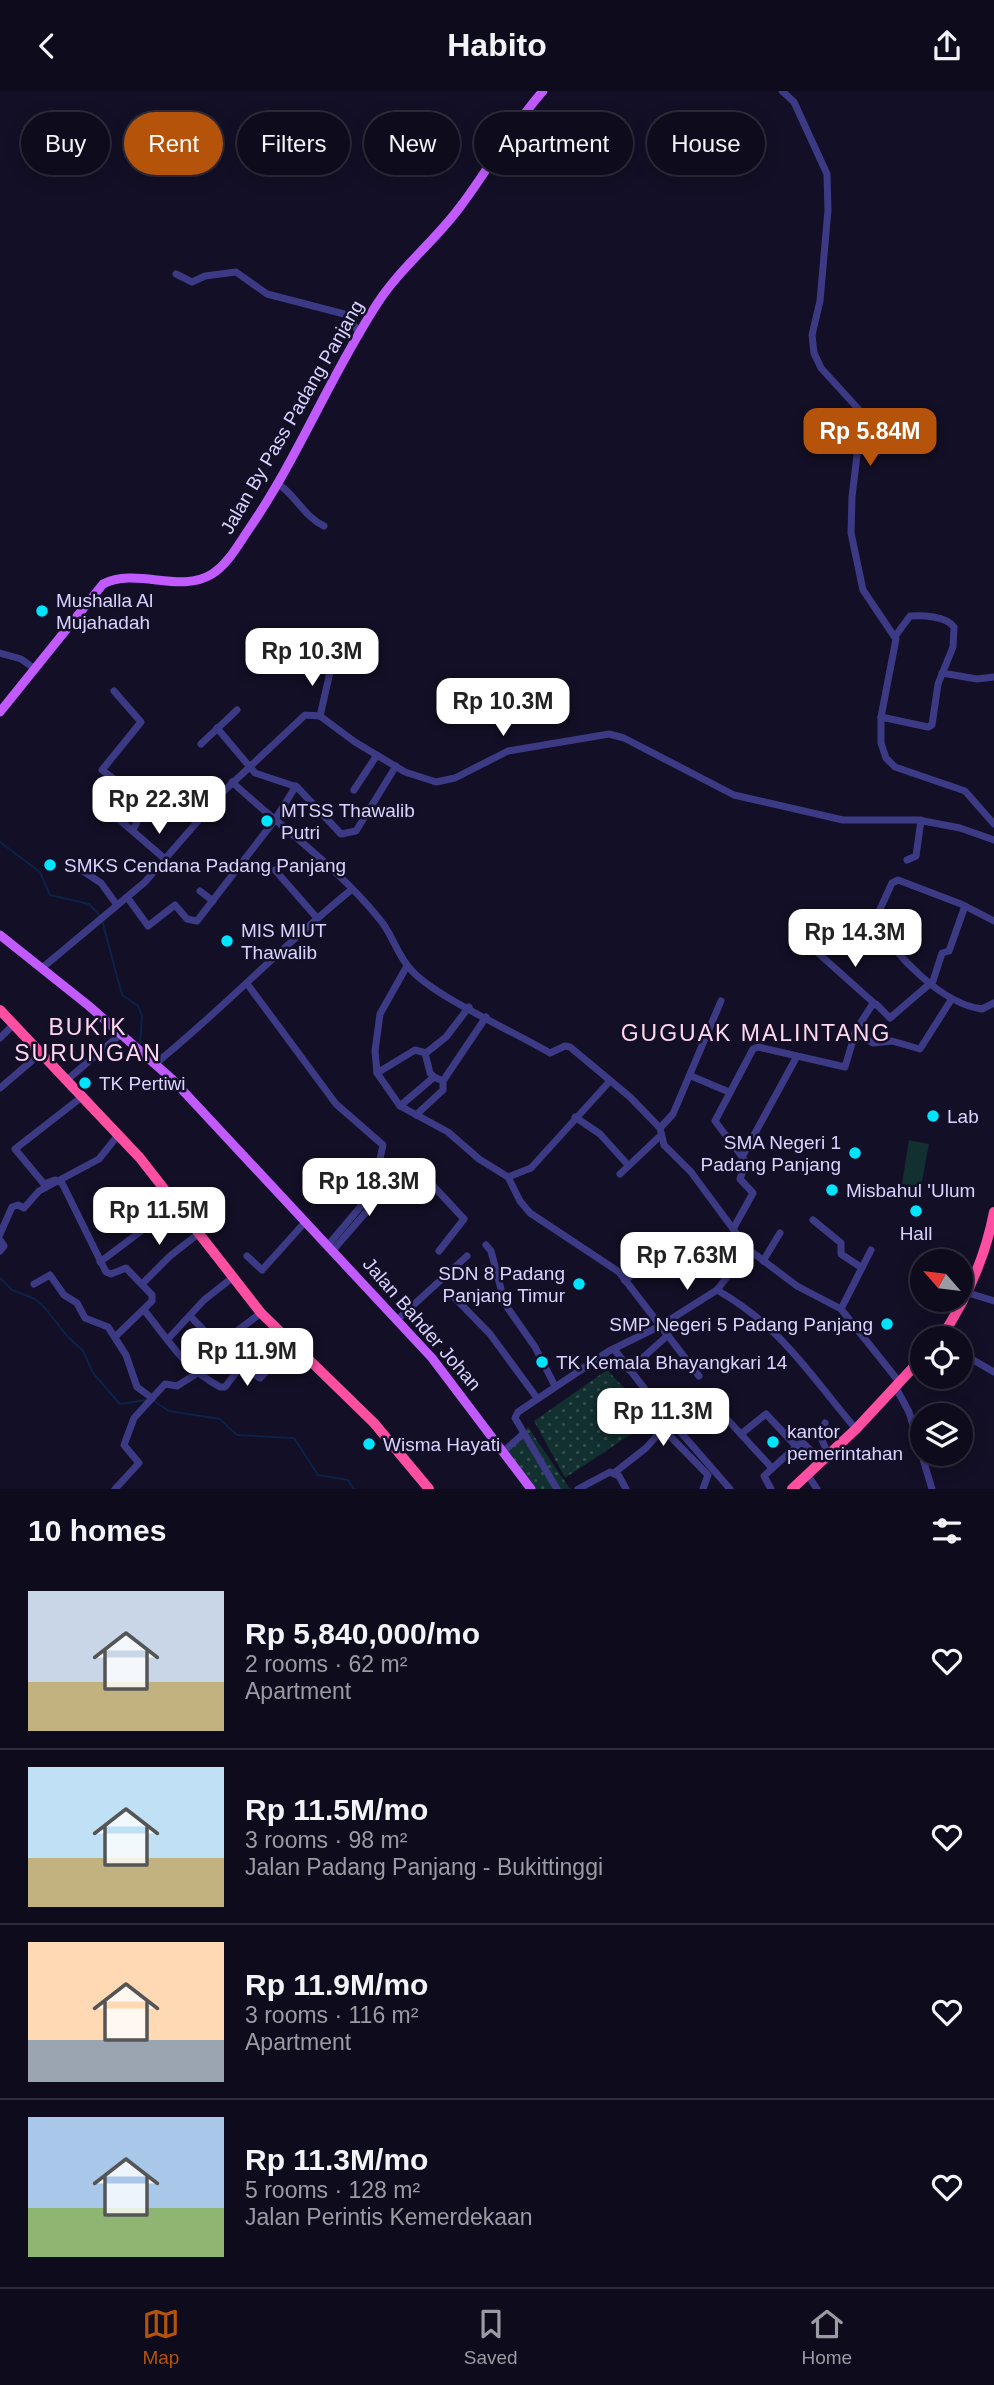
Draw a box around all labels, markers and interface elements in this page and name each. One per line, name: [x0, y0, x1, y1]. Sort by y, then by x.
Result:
icon: back: [28, 27, 66, 65]
text: Habito: [447, 27, 547, 63]
icon: share: [928, 27, 966, 65]
chip: Buy: [21, 112, 110, 175]
chip: Rent: [124, 112, 223, 175]
chip: Filters: [237, 112, 350, 175]
chip: New: [364, 112, 460, 175]
chip: Apartment: [474, 112, 633, 175]
chip: House: [647, 112, 765, 175]
street label: Jalan By Pass Padang Panjang: [216, 296, 368, 538]
pin: Rp 5.84M: [798, 409, 942, 468]
text: Rp 5.84M: [820, 418, 920, 444]
place label: Mushalla Al Mujahadah: [56, 590, 153, 633]
marker: Mushalla Al Mujahadah: [34, 603, 50, 619]
pin: Rp 10.3M: [240, 629, 384, 688]
text: Rp 10.3M: [262, 638, 362, 664]
pin: Rp 10.3M: [431, 679, 575, 738]
text: Rp 10.3M: [453, 688, 553, 714]
pin: Rp 22.3M: [87, 777, 231, 836]
text: Rp 22.3M: [109, 786, 209, 812]
place label: MTSS Thawalib Putri: [281, 800, 415, 843]
marker: MTSS Thawalib Putri: [259, 813, 275, 829]
place label: SMKS Cendana Padang Panjang: [64, 855, 346, 876]
marker: SMKS Cendana Padang Panjang: [42, 857, 58, 873]
pin: Rp 14.3M: [783, 909, 927, 969]
text: Rp 14.3M: [805, 919, 905, 945]
place label: MIS MIUT Thawalib: [241, 920, 327, 963]
marker: MIS MIUT Thawalib: [219, 933, 235, 949]
district label: BUKIK SURUNGAN: [14, 1014, 162, 1066]
district label: GUGUAK MALINTANG: [621, 1020, 891, 1046]
place label: TK Pertiwi: [99, 1073, 186, 1094]
marker: TK Pertiwi: [77, 1075, 93, 1091]
place label: Lab: [947, 1106, 979, 1127]
marker: Lab: [925, 1108, 941, 1124]
place label: SMA Negeri 1 Padang Panjang: [700, 1132, 841, 1175]
marker: SMA Negeri 1 Padang Panjang: [847, 1145, 863, 1161]
pin: Rp 18.3M: [297, 1159, 441, 1218]
text: Rp 18.3M: [319, 1168, 419, 1194]
place label: Misbahul 'Ulum: [846, 1180, 975, 1201]
marker: Misbahul 'Ulum: [824, 1182, 840, 1198]
pin: Rp 11.5M: [87, 1187, 231, 1247]
text: Rp 11.5M: [109, 1197, 209, 1223]
marker: Hall: [908, 1203, 924, 1219]
place label: Hall: [900, 1223, 932, 1244]
pin: Rp 7.63M: [615, 1233, 759, 1292]
text: Rp 7.63M: [637, 1242, 737, 1268]
north arrow: [910, 1249, 973, 1313]
map controls: [910, 1249, 973, 1466]
street label: Jalan Bahder Johan: [359, 1253, 485, 1395]
place label: SDN 8 Padang Panjang Timur: [438, 1263, 566, 1306]
marker: SDN 8 Padang Panjang Timur: [571, 1276, 587, 1292]
place label: SMP Negeri 5 Padang Panjang: [609, 1314, 873, 1335]
marker: SMP Negeri 5 Padang Panjang: [879, 1316, 895, 1332]
button: locate: [910, 1326, 973, 1389]
pin: Rp 11.9M: [175, 1329, 319, 1388]
text: Rp 11.9M: [197, 1338, 297, 1364]
place label: TK Kemala Bhayangkari 14: [556, 1352, 788, 1373]
marker: TK Kemala Bhayangkari 14: [534, 1354, 550, 1370]
pin: Rp 11.3M: [591, 1389, 735, 1448]
text: Rp 11.3M: [613, 1398, 713, 1424]
button: layers: [910, 1403, 973, 1466]
place label: kantor pemerintahan: [787, 1421, 903, 1464]
place label: Wisma Hayati: [383, 1434, 500, 1455]
marker: kantor pemerintahan: [765, 1434, 781, 1450]
marker: Wisma Hayati: [361, 1436, 377, 1452]
icon: filters: [928, 1512, 966, 1550]
text: 10 homes: [28, 1514, 166, 1547]
text: Rp 5,840,000/mo: [245, 1617, 480, 1650]
icon: home: [84, 1619, 168, 1703]
icon: heart: [928, 1642, 966, 1680]
text: 2 rooms · 62 m²: [245, 1651, 407, 1677]
text: Apartment: [245, 1678, 351, 1704]
text: Rp 11.5M/mo: [245, 1793, 428, 1826]
icon: home: [84, 1795, 168, 1879]
icon: heart: [928, 1818, 966, 1856]
text: 3 rooms · 98 m²: [245, 1827, 407, 1853]
text: Jalan Padang Panjang - Bukittinggi: [245, 1854, 603, 1880]
text: Rp 11.9M/mo: [245, 1968, 428, 2001]
icon: home: [84, 1970, 168, 2054]
icon: heart: [928, 1993, 966, 2031]
text: 3 rooms · 116 m²: [245, 2002, 418, 2028]
text: Apartment: [245, 2029, 351, 2055]
text: Rp 11.3M/mo: [245, 2143, 428, 2176]
icon: home: [84, 2145, 168, 2229]
icon: heart: [928, 2168, 966, 2206]
text: 5 rooms · 128 m²: [245, 2177, 420, 2203]
text: Jalan Perintis Kemerdekaan: [245, 2204, 533, 2230]
tab: Map: [142, 2305, 180, 2369]
tab: Saved: [464, 2305, 518, 2369]
tab: Home: [801, 2305, 852, 2369]

